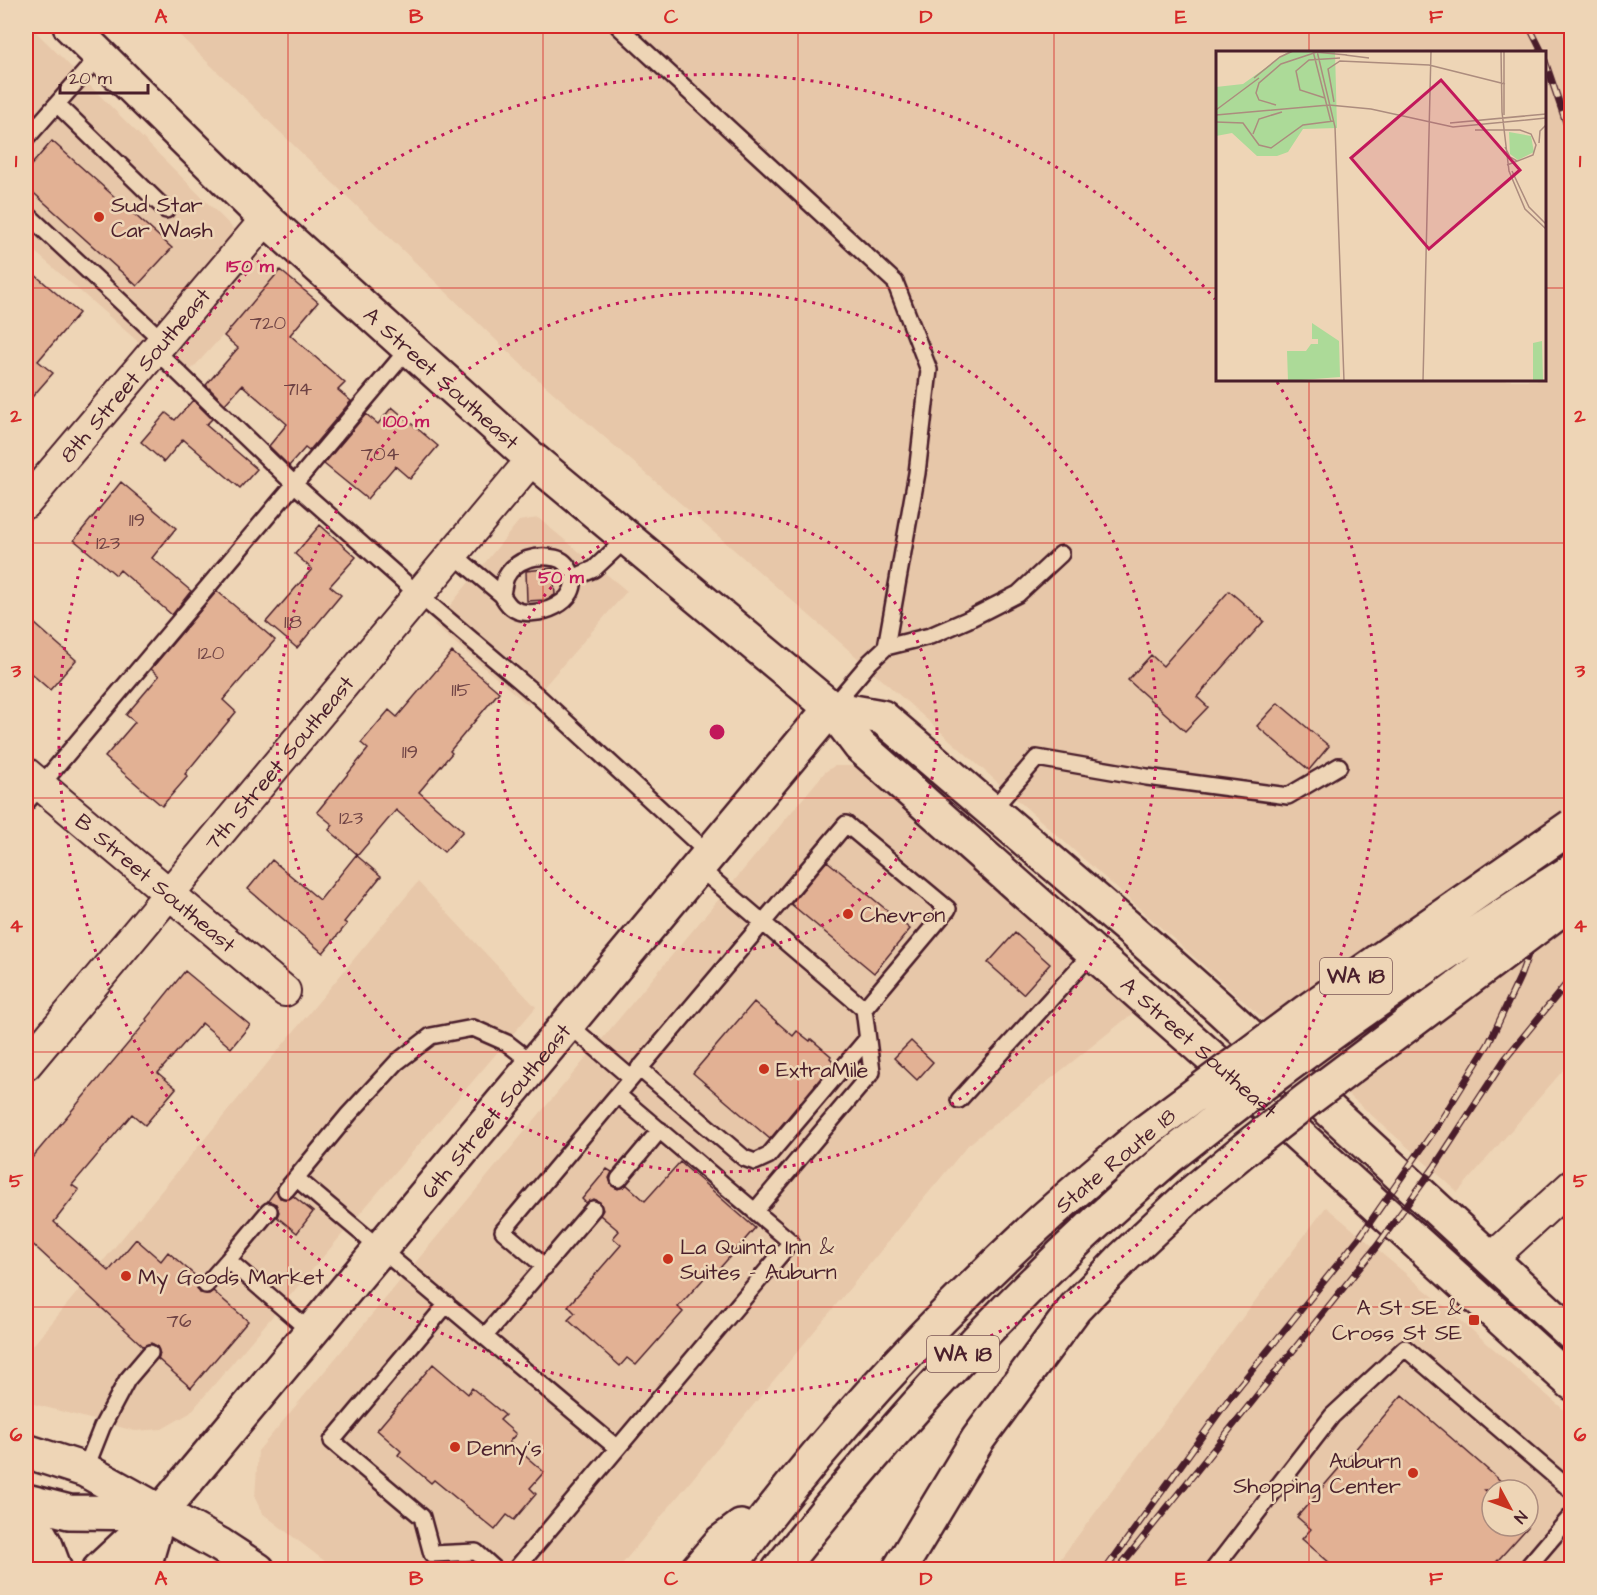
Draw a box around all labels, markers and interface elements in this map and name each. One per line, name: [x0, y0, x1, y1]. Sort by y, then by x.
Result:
text: A: [155, 3, 168, 31]
text: B: [409, 3, 424, 31]
text: C: [664, 3, 679, 31]
text: D: [920, 3, 933, 31]
text: E: [1175, 3, 1187, 31]
text: F: [1429, 3, 1444, 31]
inset map: [1216, 51, 1546, 381]
scale bar: [60, 57, 148, 95]
text: 20 m: [69, 66, 112, 91]
text: 1: [15, 147, 18, 175]
text: 1: [1579, 147, 1582, 175]
place label: Sud Star Car Wash: [111, 190, 213, 246]
marker: Sud Star Car Wash: [92, 210, 106, 224]
text: 150 m: [226, 254, 275, 279]
street label: 8th Street Southeast: [53, 281, 219, 470]
street label: A Street Southeast: [356, 300, 526, 457]
house number: 720: [250, 309, 287, 337]
house number: 714: [284, 375, 313, 403]
text: 2: [9, 402, 22, 430]
text: 2: [1573, 402, 1586, 430]
text: 100 m: [383, 409, 430, 434]
house number: 704: [361, 440, 400, 468]
house number: 119: [129, 506, 145, 534]
house number: 123: [96, 529, 120, 557]
text: 50 m: [538, 565, 585, 590]
house number: 118: [284, 608, 302, 636]
house number: 120: [198, 639, 225, 667]
text: 3: [10, 657, 22, 685]
text: 3: [1574, 657, 1586, 685]
street label: 7th Street Southeast: [197, 669, 362, 858]
house number: 115: [451, 676, 471, 704]
centre of rings: [707, 722, 727, 742]
house number: 119: [402, 738, 418, 766]
house number: 123: [339, 804, 363, 832]
street label: B Street Southeast: [68, 807, 242, 960]
place label: Chevron: [860, 900, 945, 931]
marker: Chevron: [841, 907, 855, 921]
text: 4: [9, 912, 23, 940]
text: 4: [1573, 912, 1587, 940]
road number: WA 18: [1320, 958, 1392, 994]
street label: A Street Southeast: [1113, 970, 1284, 1126]
street label: 6th Street Southeast: [414, 1017, 579, 1206]
place label: ExtraMile: [776, 1055, 869, 1086]
marker: ExtraMile: [757, 1062, 771, 1076]
street label: State Route 18: [1049, 1101, 1183, 1221]
text: 5: [9, 1167, 24, 1195]
text: 5: [1573, 1167, 1588, 1195]
place label: La Quinta Inn & Suites - Auburn: [680, 1232, 837, 1288]
marker: La Quinta Inn & Suites - Auburn: [661, 1252, 675, 1266]
place label: My Goods Market: [138, 1262, 324, 1294]
marker: My Goods Market: [119, 1269, 133, 1283]
place label: A St SE & Cross St SE: [1332, 1293, 1462, 1349]
house number: 76: [167, 1307, 192, 1335]
marker: A St SE & Cross St SE: [1467, 1313, 1481, 1327]
road number: WA 18: [927, 1336, 999, 1372]
text: 6: [10, 1421, 23, 1449]
text: 6: [1574, 1421, 1587, 1449]
place label: Denny's: [467, 1433, 542, 1465]
marker: Denny's: [448, 1440, 462, 1454]
place label: Auburn Shopping Center: [1233, 1446, 1401, 1503]
marker: Auburn Shopping Center: [1406, 1466, 1420, 1480]
north arrow: [1480, 1478, 1540, 1538]
text: N: [1509, 1506, 1532, 1528]
text: A: [155, 1565, 168, 1593]
text: B: [409, 1565, 424, 1593]
text: C: [664, 1565, 679, 1593]
text: D: [920, 1565, 933, 1593]
text: E: [1175, 1565, 1187, 1593]
text: F: [1429, 1565, 1444, 1593]

